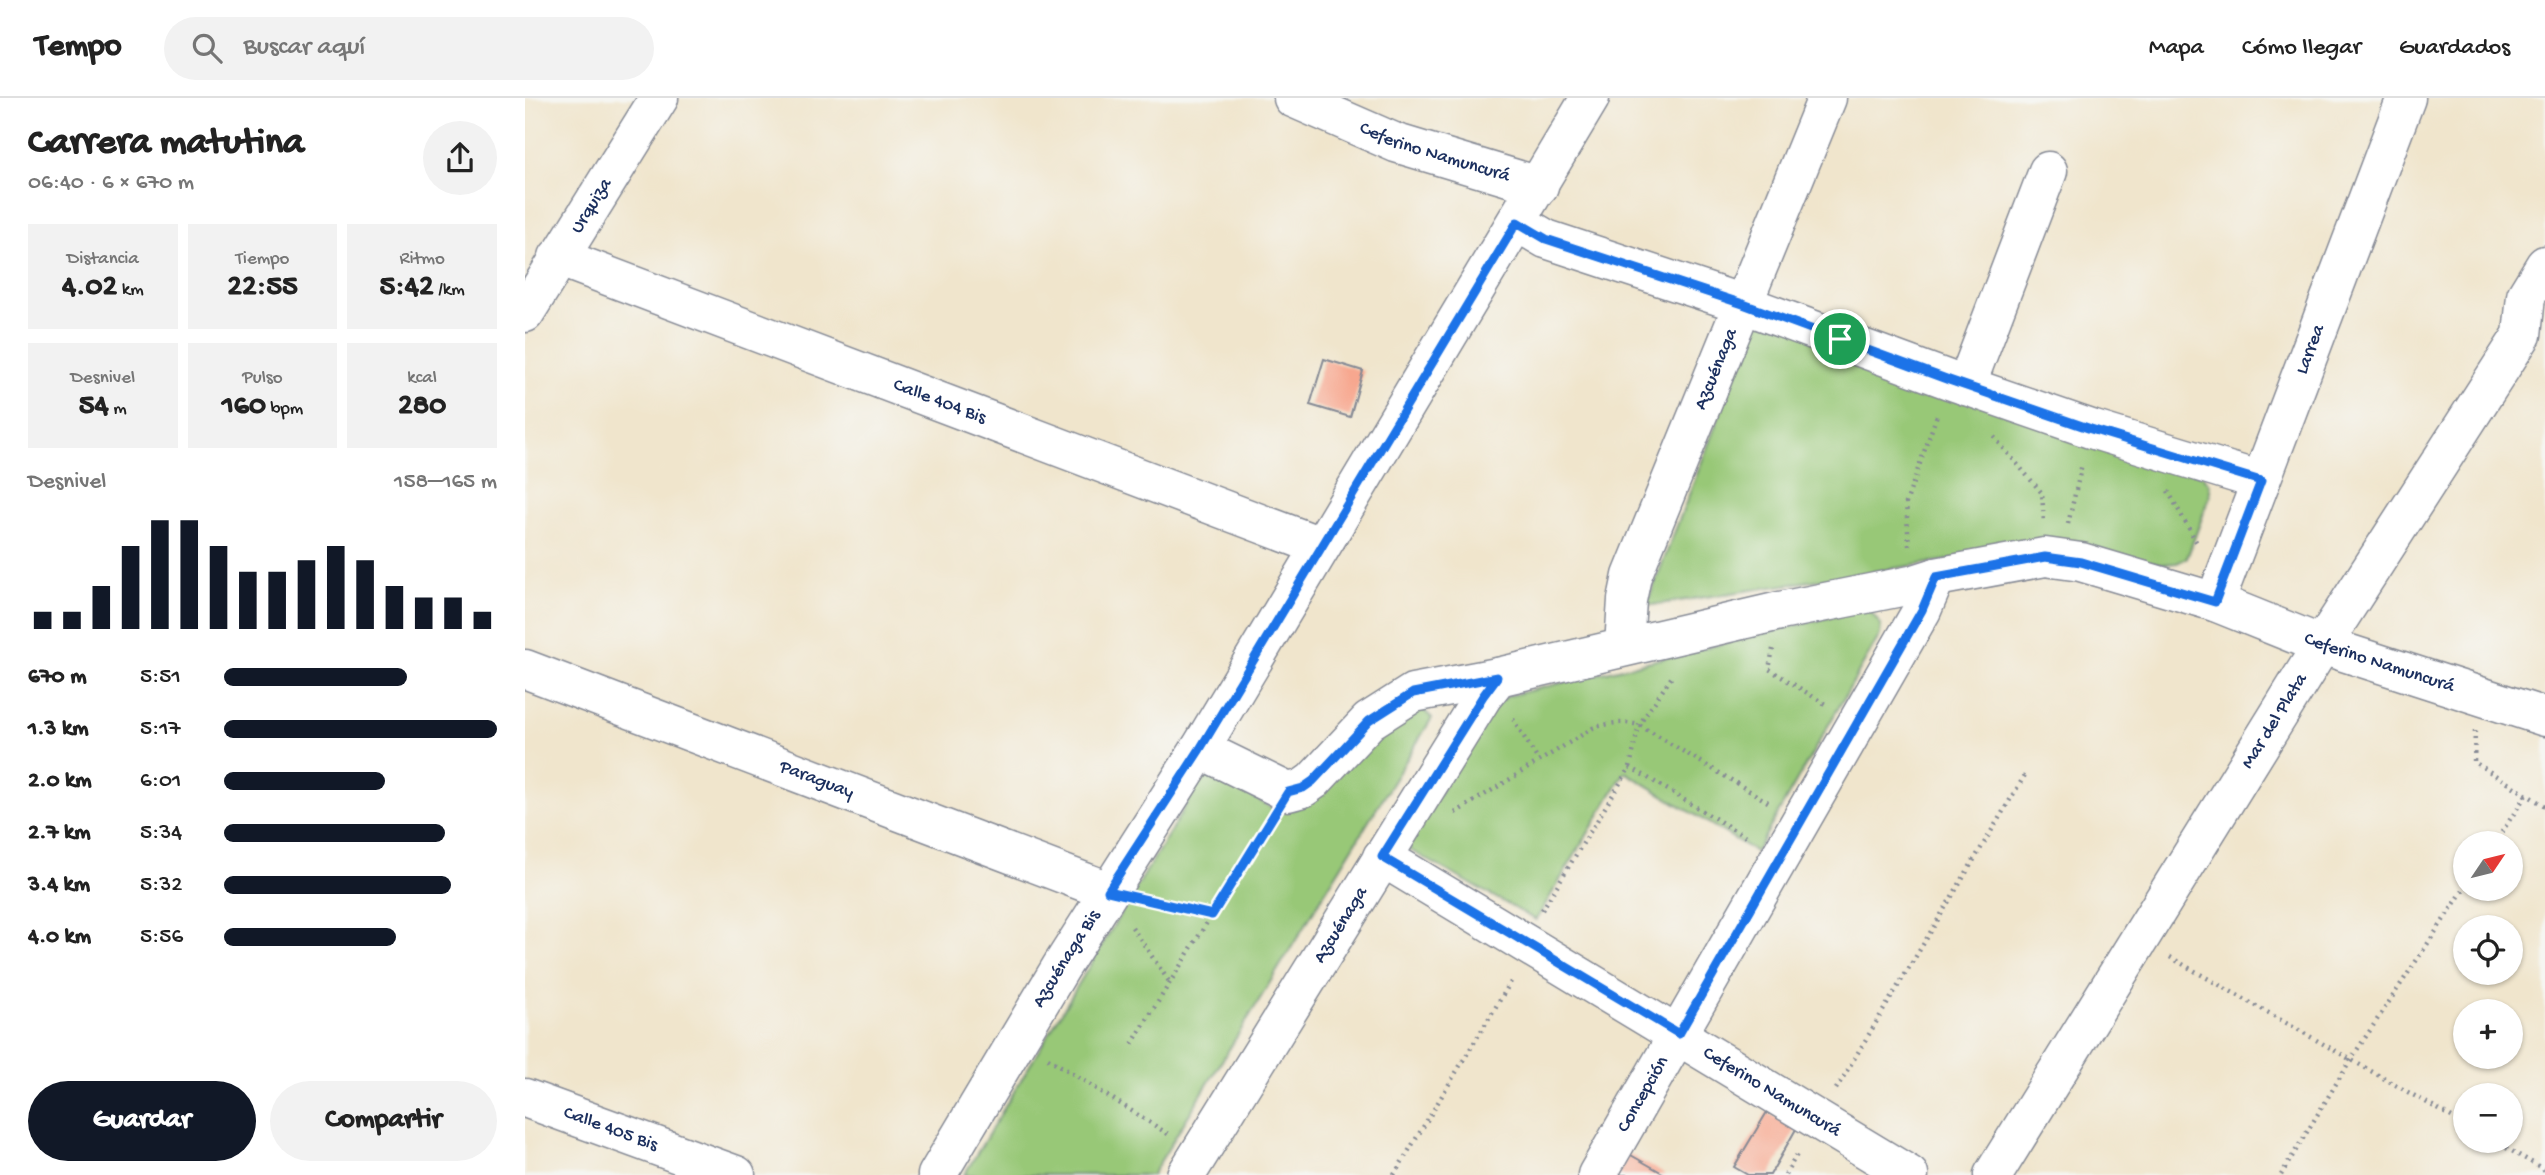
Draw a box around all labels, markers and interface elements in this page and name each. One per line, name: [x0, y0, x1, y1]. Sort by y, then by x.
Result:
search box: [164, 17, 654, 80]
text: Tempo: [35, 29, 122, 67]
icon: search: [188, 29, 226, 67]
text: Buscar aquí: [244, 33, 365, 64]
text: Mapa: [2149, 34, 2204, 63]
text: Cómo llegar: [2242, 34, 2361, 63]
text: Guardados: [2399, 34, 2510, 63]
street label: Ceferino Namuncurá: [1356, 117, 1514, 188]
button: share: [423, 121, 497, 195]
text: Carrera matutina: [28, 122, 304, 166]
text: 06:40 · 6 × 670 m: [28, 170, 194, 197]
street label: Urquiza: [566, 173, 618, 238]
text: Distancia: [67, 248, 139, 271]
text: Tiempo: [236, 248, 289, 271]
text: Ritmo: [400, 248, 445, 271]
text: 4.02: [62, 271, 117, 306]
text: 22:55: [227, 271, 298, 306]
text: 5:42: [380, 271, 434, 306]
text: km: [117, 279, 144, 302]
text: /km: [434, 279, 465, 302]
pin: [1810, 309, 1870, 369]
icon: arrive: [1821, 320, 1859, 358]
street label: Larrea: [2291, 320, 2331, 378]
street label: Azcuénaga: [1690, 324, 1744, 413]
text: Desnivel: [70, 367, 135, 390]
text: Pulso: [242, 367, 283, 390]
text: kcal: [407, 367, 437, 390]
street label: Calle 404 Bis: [890, 374, 990, 430]
text: 54: [79, 390, 109, 425]
text: 160: [222, 390, 266, 425]
text: 280: [398, 390, 446, 425]
text: m: [109, 398, 127, 421]
text: bpm: [266, 398, 303, 421]
text: Desnivel: [28, 469, 106, 496]
text: 158–165 m: [394, 469, 497, 496]
street label: Ceferino Namuncurá: [2300, 627, 2459, 699]
text: 670 m: [28, 664, 86, 691]
text: 5:51: [140, 664, 181, 691]
street label: Mar del Plata: [2236, 668, 2314, 773]
text: 1.3 km: [28, 716, 88, 743]
text: 5:17: [140, 716, 181, 743]
street label: Paraguay: [775, 755, 858, 805]
text: 2.0 km: [28, 768, 92, 795]
text: 6:01: [140, 768, 181, 795]
text: 2.7 km: [28, 820, 91, 847]
text: 5:34: [140, 820, 182, 847]
north arrow: [2453, 831, 2523, 901]
map controls: [2453, 831, 2523, 1153]
text: 3.4 km: [28, 872, 90, 899]
text: 5:32: [140, 872, 183, 899]
street label: Azcuénaga: [1309, 881, 1374, 968]
street label: Azcuénaga Bis: [1028, 905, 1106, 1012]
button: locate: [2453, 915, 2523, 985]
text: 4.0 km: [28, 924, 91, 951]
text: 5:56: [140, 924, 183, 951]
button: +: [2453, 999, 2523, 1069]
street label: Ceferino Namuncurá: [1698, 1042, 1846, 1143]
street label: Concepción: [1612, 1052, 1674, 1137]
button: Guardar: [28, 1081, 256, 1161]
button: Compartir: [270, 1081, 497, 1161]
button: −: [2453, 1083, 2523, 1153]
street label: Calle 405 Bis: [560, 1101, 662, 1157]

